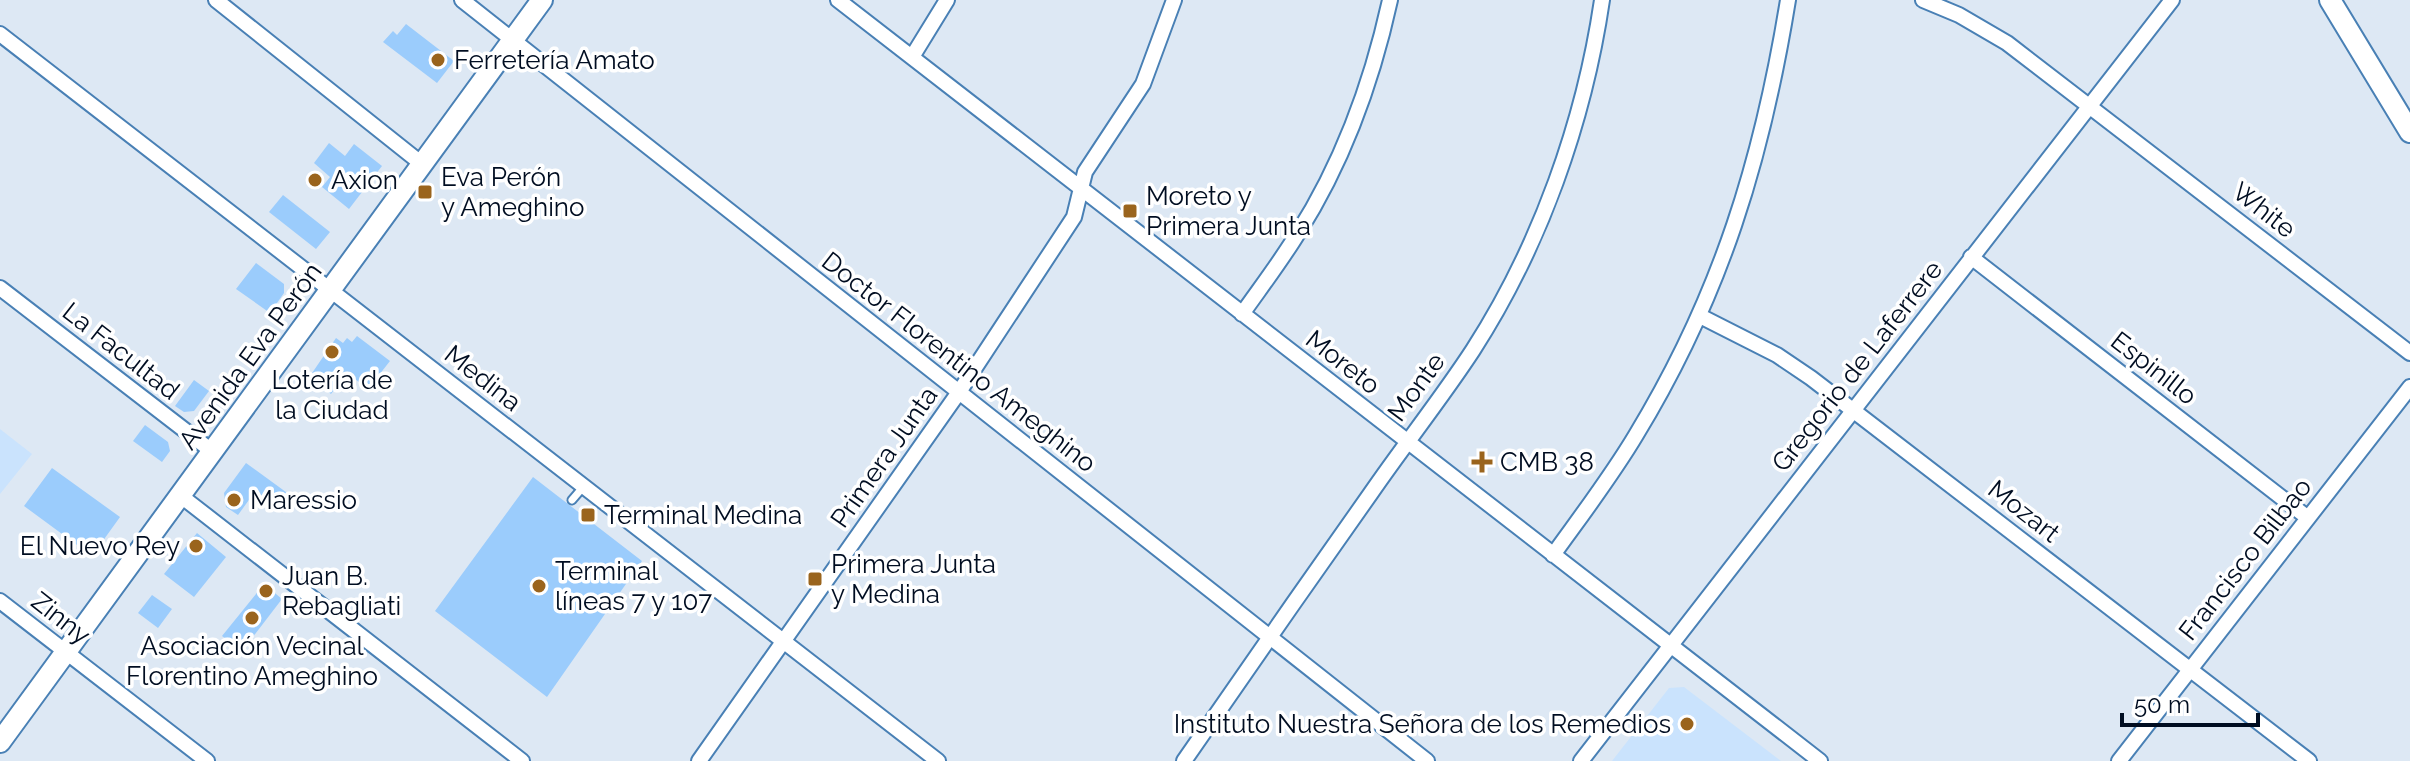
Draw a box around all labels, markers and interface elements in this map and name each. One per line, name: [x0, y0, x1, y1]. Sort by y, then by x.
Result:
place label: Ferretería Amato: [454, 45, 655, 75]
marker: Ferretería Amato: [429, 51, 447, 69]
place label: Eva Perón y Ameghino: [441, 162, 584, 222]
place label: Axion: [331, 165, 398, 195]
marker: Axion: [306, 171, 324, 189]
street label: White: [2226, 176, 2302, 244]
place label: Moreto y Primera Junta: [1146, 181, 1311, 241]
marker: Eva Perón y Ameghino: [416, 183, 434, 201]
marker: Moreto y Primera Junta: [1121, 202, 1139, 220]
street label: Doctor Florentino Ameghino: [816, 246, 1102, 478]
street label: Gregorio de Laferrere: [1766, 255, 1948, 477]
street label: Avenida Eva Perón: [172, 257, 328, 455]
street label: La Facultad: [57, 296, 185, 406]
street label: Moreto: [1300, 324, 1386, 400]
street label: Espinillo: [2105, 325, 2203, 411]
street label: Medina: [439, 339, 527, 417]
marker: Lotería de la Ciudad: [323, 343, 341, 361]
street label: Monte: [1381, 347, 1451, 427]
place label: Lotería de la Ciudad: [272, 365, 392, 425]
street label: Primera Junta: [824, 381, 944, 533]
place label: CMB 38: [1500, 447, 1594, 477]
marker: CMB 38: [1471, 451, 1493, 473]
street label: Francisco Bilbao: [2172, 472, 2318, 646]
street label: Mozart: [1982, 474, 2066, 548]
place label: Maressio: [250, 485, 357, 515]
marker: Maressio: [225, 491, 243, 509]
place label: Terminal Medina: [604, 500, 802, 530]
marker: Terminal Medina: [579, 506, 597, 524]
place label: El Nuevo Rey: [20, 531, 180, 561]
marker: El Nuevo Rey: [187, 537, 205, 555]
place label: Primera Junta y Medina: [831, 549, 996, 609]
place label: Terminal líneas 7 y 107: [555, 556, 712, 616]
place label: Juan B. Rebagliati: [282, 561, 401, 621]
marker: Primera Junta y Medina: [806, 570, 824, 588]
marker: Terminal líneas 7 y 107: [530, 577, 548, 595]
marker: Juan B. Rebagliati: [257, 582, 275, 600]
street label: Zinny: [26, 586, 96, 650]
marker: Asociación Vecinal Florentino Ameghino: [243, 609, 261, 627]
place label: Asociación Vecinal Florentino Ameghino: [126, 631, 378, 691]
scale bar: [2122, 677, 2258, 727]
text: 50 m: [2134, 690, 2190, 719]
place label: Instituto Nuestra Señora de los Remedios: [1174, 709, 1671, 739]
marker: Instituto Nuestra Señora de los Remedios: [1678, 715, 1696, 733]

